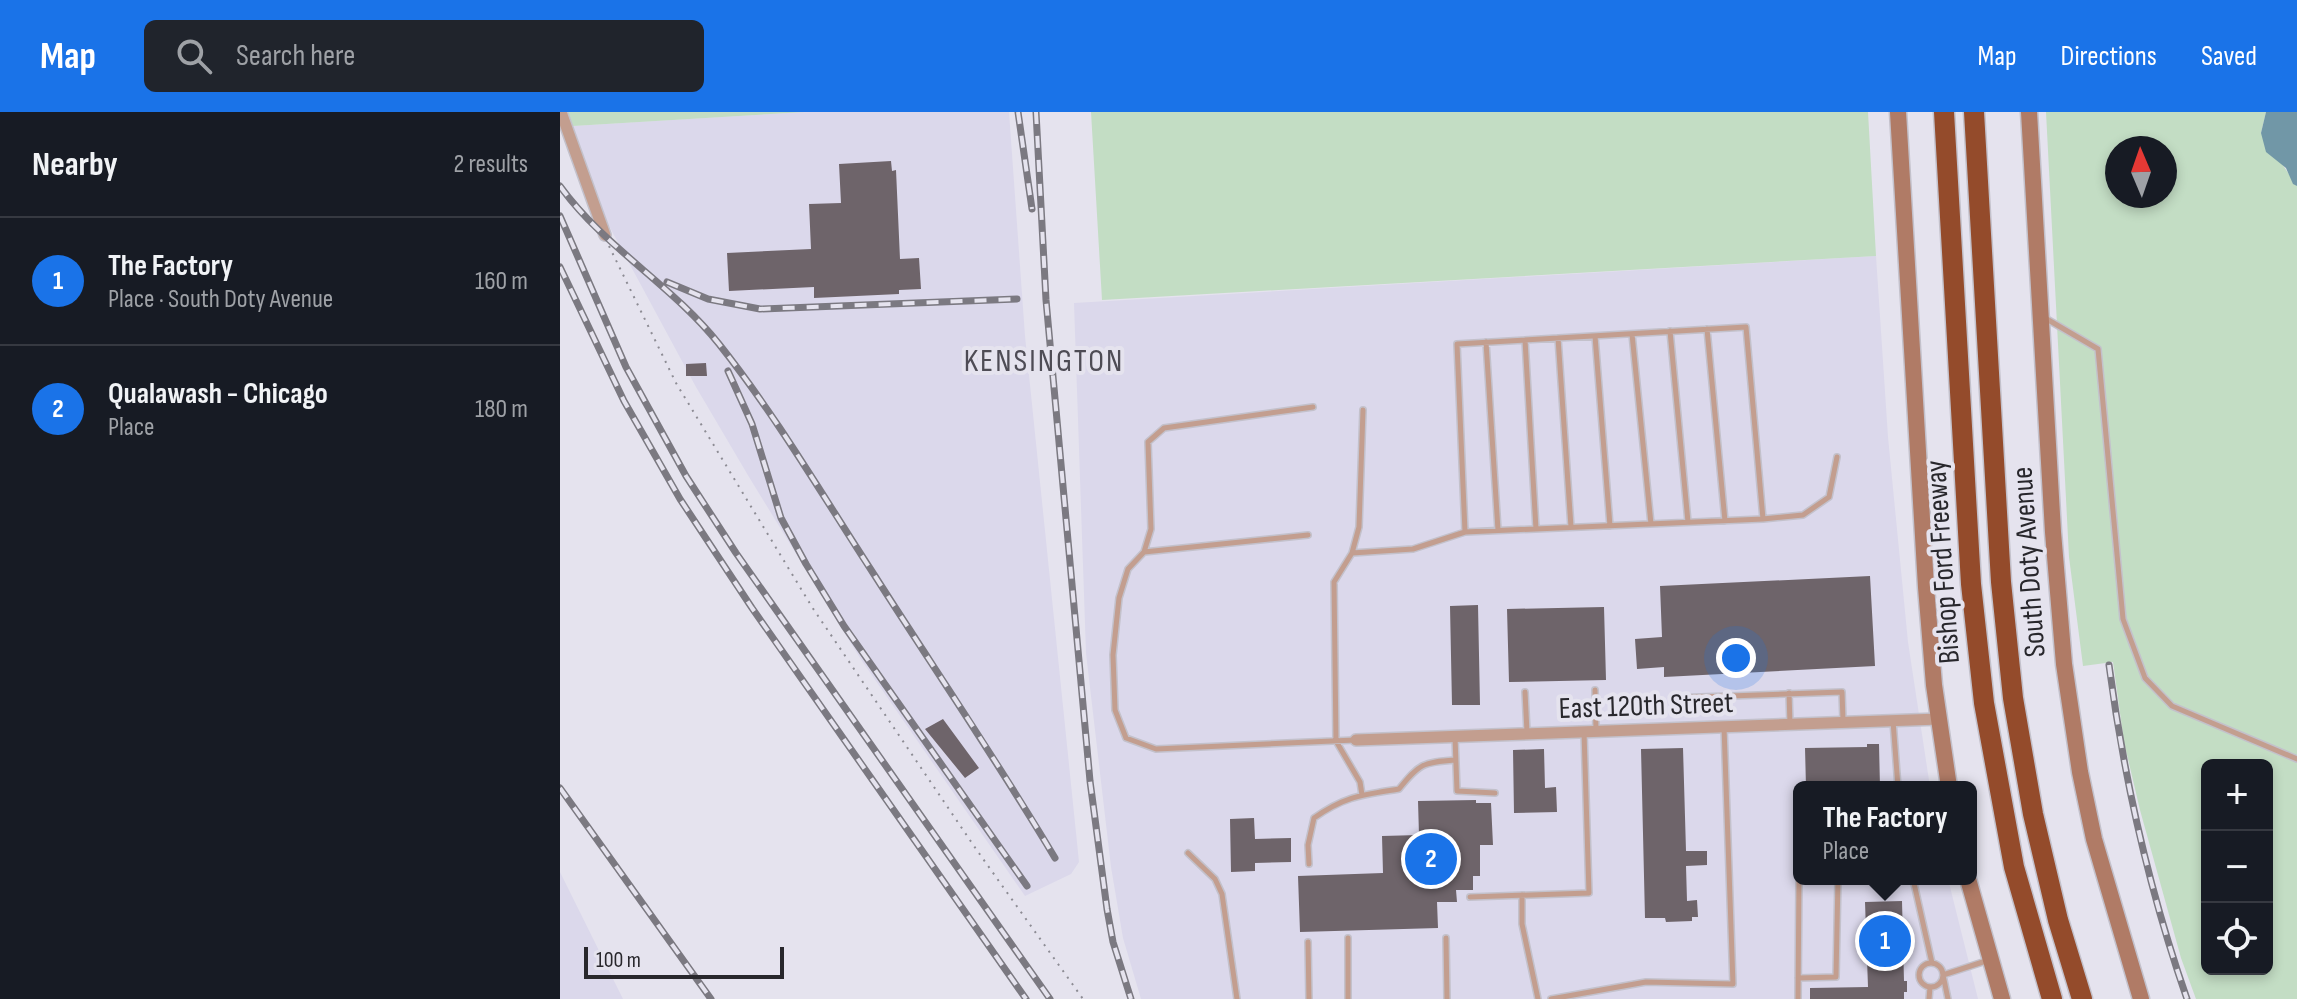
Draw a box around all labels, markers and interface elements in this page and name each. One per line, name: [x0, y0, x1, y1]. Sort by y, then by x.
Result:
search box: [144, 20, 704, 92]
text: Map: [40, 34, 96, 79]
icon: search: [172, 34, 216, 78]
text: Search here: [236, 38, 355, 74]
text: Map: [1978, 40, 2017, 73]
text: Directions: [2061, 40, 2157, 73]
text: Saved: [2201, 40, 2257, 73]
north arrow: [2105, 136, 2177, 208]
text: Nearby: [32, 144, 118, 185]
text: 2 results: [454, 149, 528, 180]
text: The Factory: [108, 248, 233, 284]
text: 1: [53, 266, 63, 297]
text: 160 m: [475, 266, 528, 297]
text: Place · South Doty Avenue: [108, 284, 333, 315]
district label: KENSINGTON: [964, 342, 1124, 381]
text: Qualawash - Chicago: [108, 376, 328, 412]
text: 2: [52, 394, 64, 425]
text: 180 m: [475, 394, 528, 425]
text: Place: [108, 412, 155, 443]
street label: Bishop Ford Freeway: [1918, 459, 1968, 665]
street label: South Doty Avenue: [2004, 466, 2054, 658]
your location: [1716, 638, 1756, 678]
street label: East 120th Street: [1558, 685, 1734, 727]
map controls: [2201, 759, 2273, 975]
button: +: [2201, 759, 2273, 831]
popup: [1793, 781, 1977, 885]
text: The Factory: [1823, 800, 1947, 836]
pin: 2: [1405, 829, 1457, 889]
button: −: [2201, 831, 2273, 903]
text: Place: [1823, 836, 1869, 867]
button: locate: [2201, 903, 2273, 975]
pin: 1: [1859, 911, 1911, 971]
scale bar: [584, 943, 784, 979]
text: 100 m: [596, 947, 641, 974]

